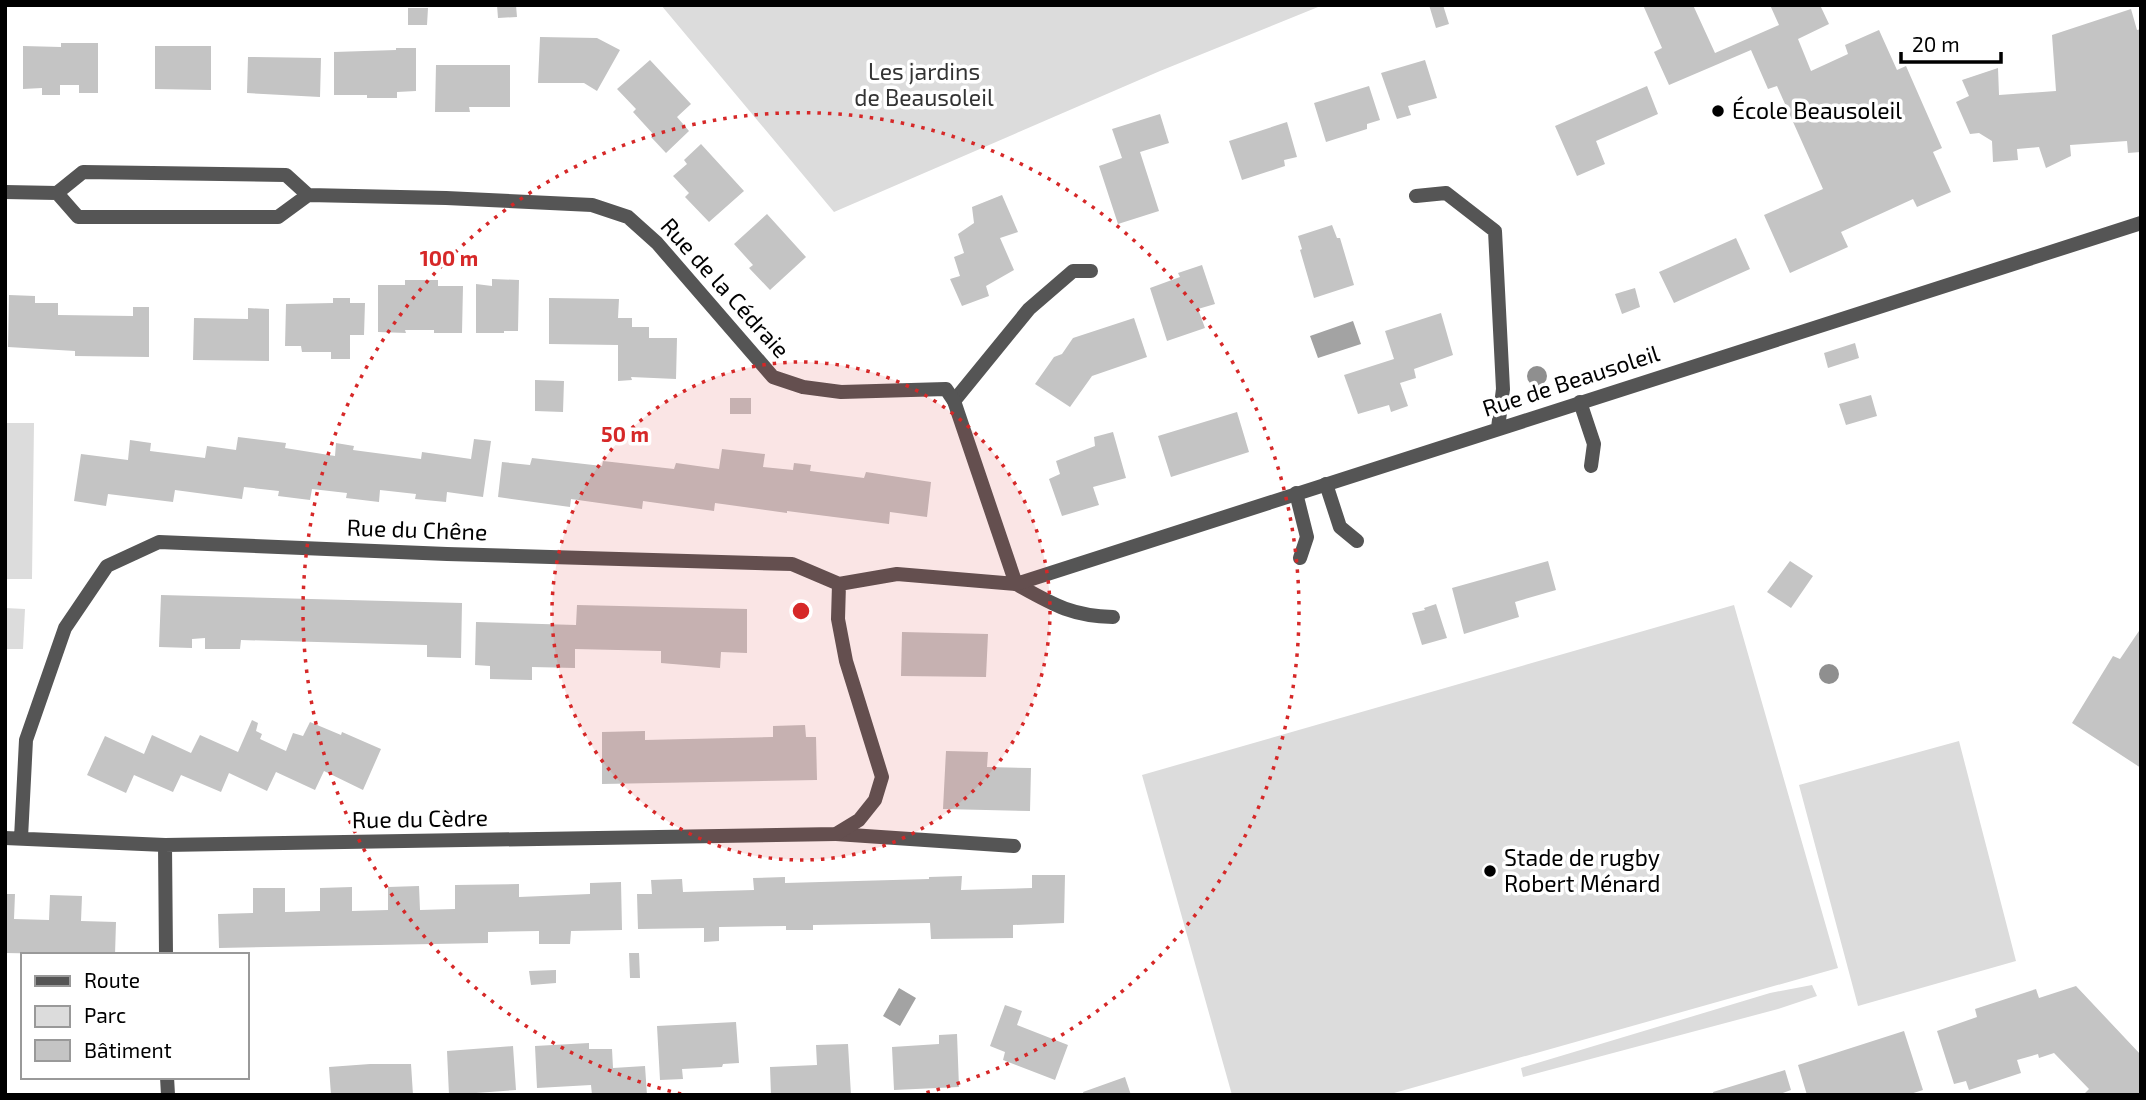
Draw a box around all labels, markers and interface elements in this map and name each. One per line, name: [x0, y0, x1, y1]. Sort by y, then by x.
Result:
scale bar: [1901, 21, 2001, 65]
text: 20 m: [1912, 31, 1960, 56]
park label: Les jardins de Beausoleil: [854, 57, 994, 111]
place label: École Beausoleil: [1732, 96, 1902, 124]
marker: École Beausoleil: [1710, 103, 1726, 119]
street label: Rue de la Cédraie: [656, 212, 796, 363]
text: 100 m: [420, 245, 478, 270]
street label: Rue de Beausoleil: [1479, 338, 1663, 422]
text: 50 m: [601, 421, 649, 446]
street label: Rue du Chêne: [346, 513, 488, 545]
centre of rings: [789, 599, 813, 623]
street label: Rue du Cèdre: [352, 803, 488, 833]
place label: Stade de rugby Robert Ménard: [1504, 843, 1660, 897]
marker: Stade de rugby Robert Ménard: [1482, 863, 1498, 879]
legend: [21, 953, 248, 1079]
text: Route: [84, 967, 140, 992]
text: Parc: [84, 1002, 126, 1027]
text: Bâtiment: [84, 1037, 172, 1062]

